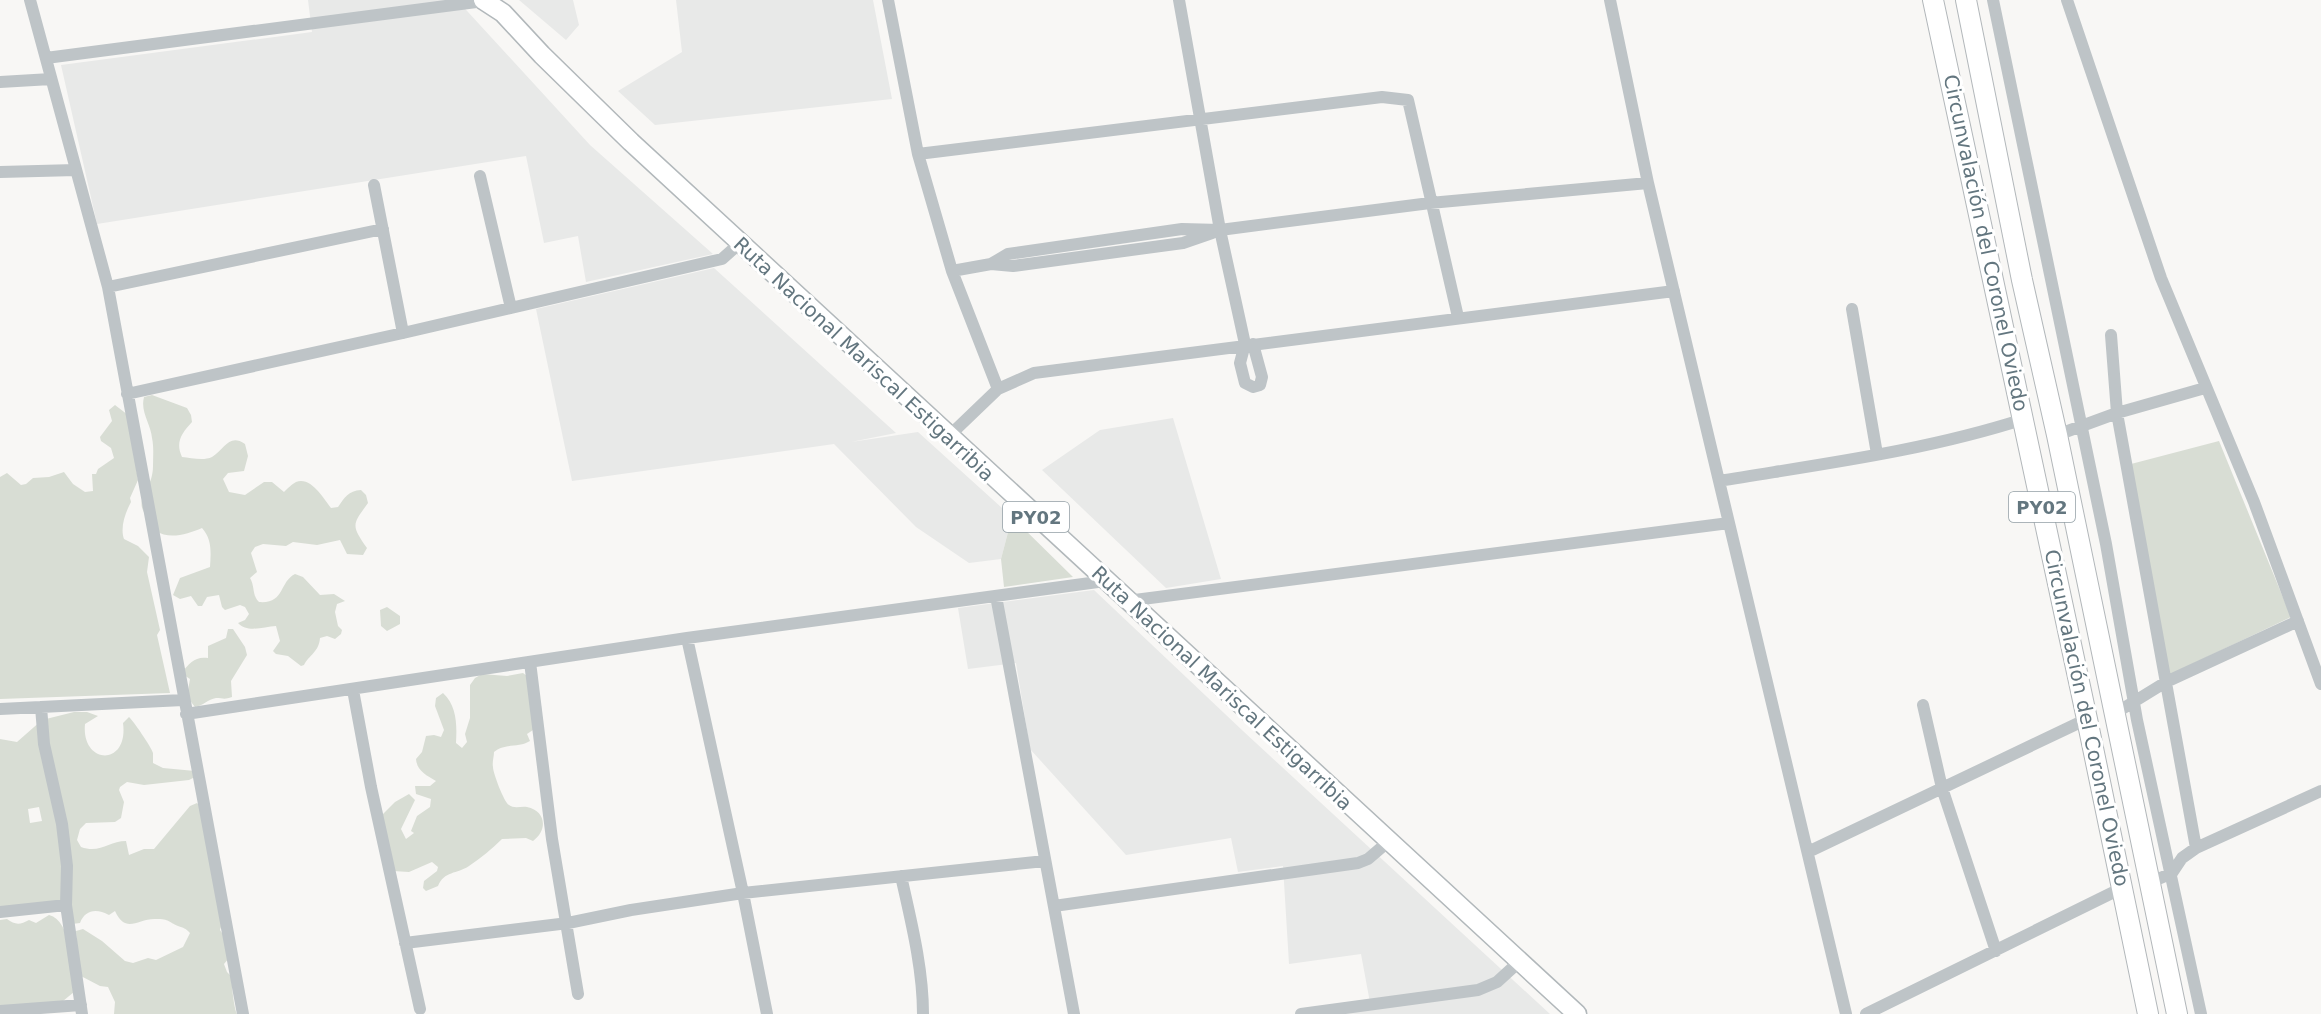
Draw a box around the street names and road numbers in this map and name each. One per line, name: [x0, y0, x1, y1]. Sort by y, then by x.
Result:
street label: Circunvalación del Coronel Oviedo: [1939, 72, 2033, 414]
street label: Ruta Nacional Mariscal Estigarribia: [729, 232, 999, 486]
road number: PY02: [2009, 492, 2075, 522]
road number: PY02: [1003, 502, 1069, 532]
street label: Circunvalación del Coronel Oviedo: [2040, 547, 2134, 889]
street label: Ruta Nacional Mariscal Estigarribia: [1087, 561, 1357, 815]

